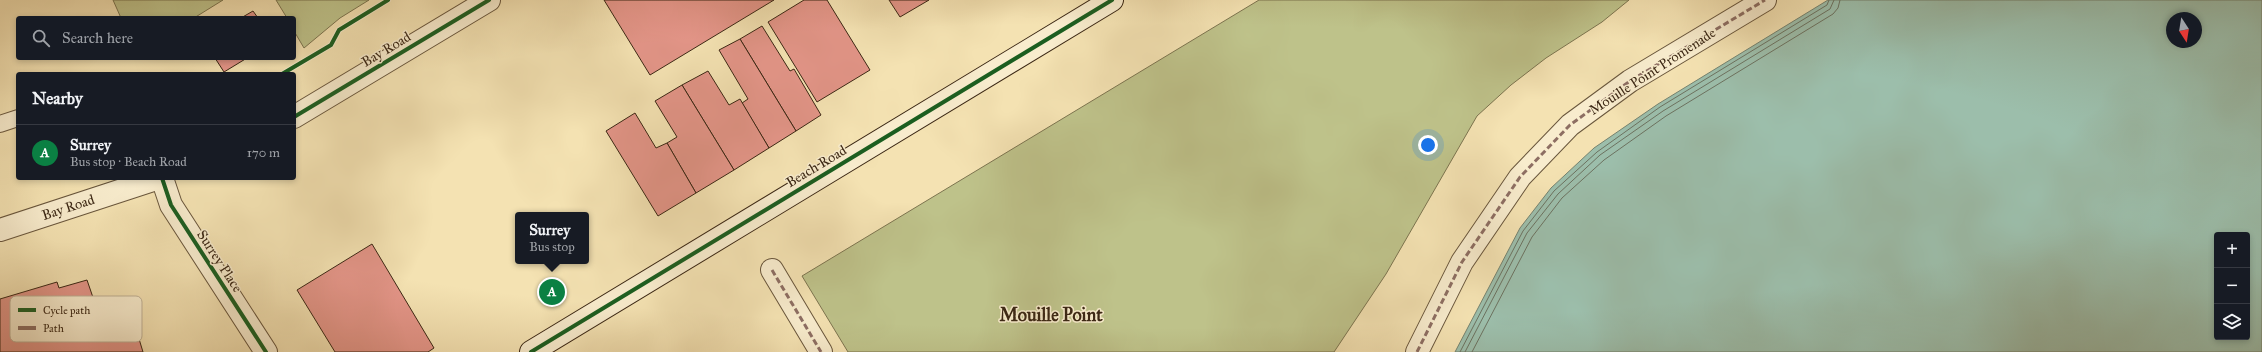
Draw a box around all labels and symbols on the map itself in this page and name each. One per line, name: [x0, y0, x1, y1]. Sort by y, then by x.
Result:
north arrow: [2166, 12, 2202, 48]
street label: Mouille Point Promenade: [1586, 24, 1719, 119]
street label: Bay Road: [359, 28, 414, 71]
your location: [1418, 135, 1438, 155]
street label: Beach Road: [783, 142, 850, 191]
street label: Bay Road: [40, 191, 97, 224]
street label: Surrey Place: [193, 227, 246, 296]
pin: A: [539, 277, 565, 307]
legend: [10, 296, 142, 342]
text: Cycle path: [43, 304, 90, 317]
district label: Mouille Point: [999, 304, 1103, 326]
text: Path: [43, 322, 64, 335]

